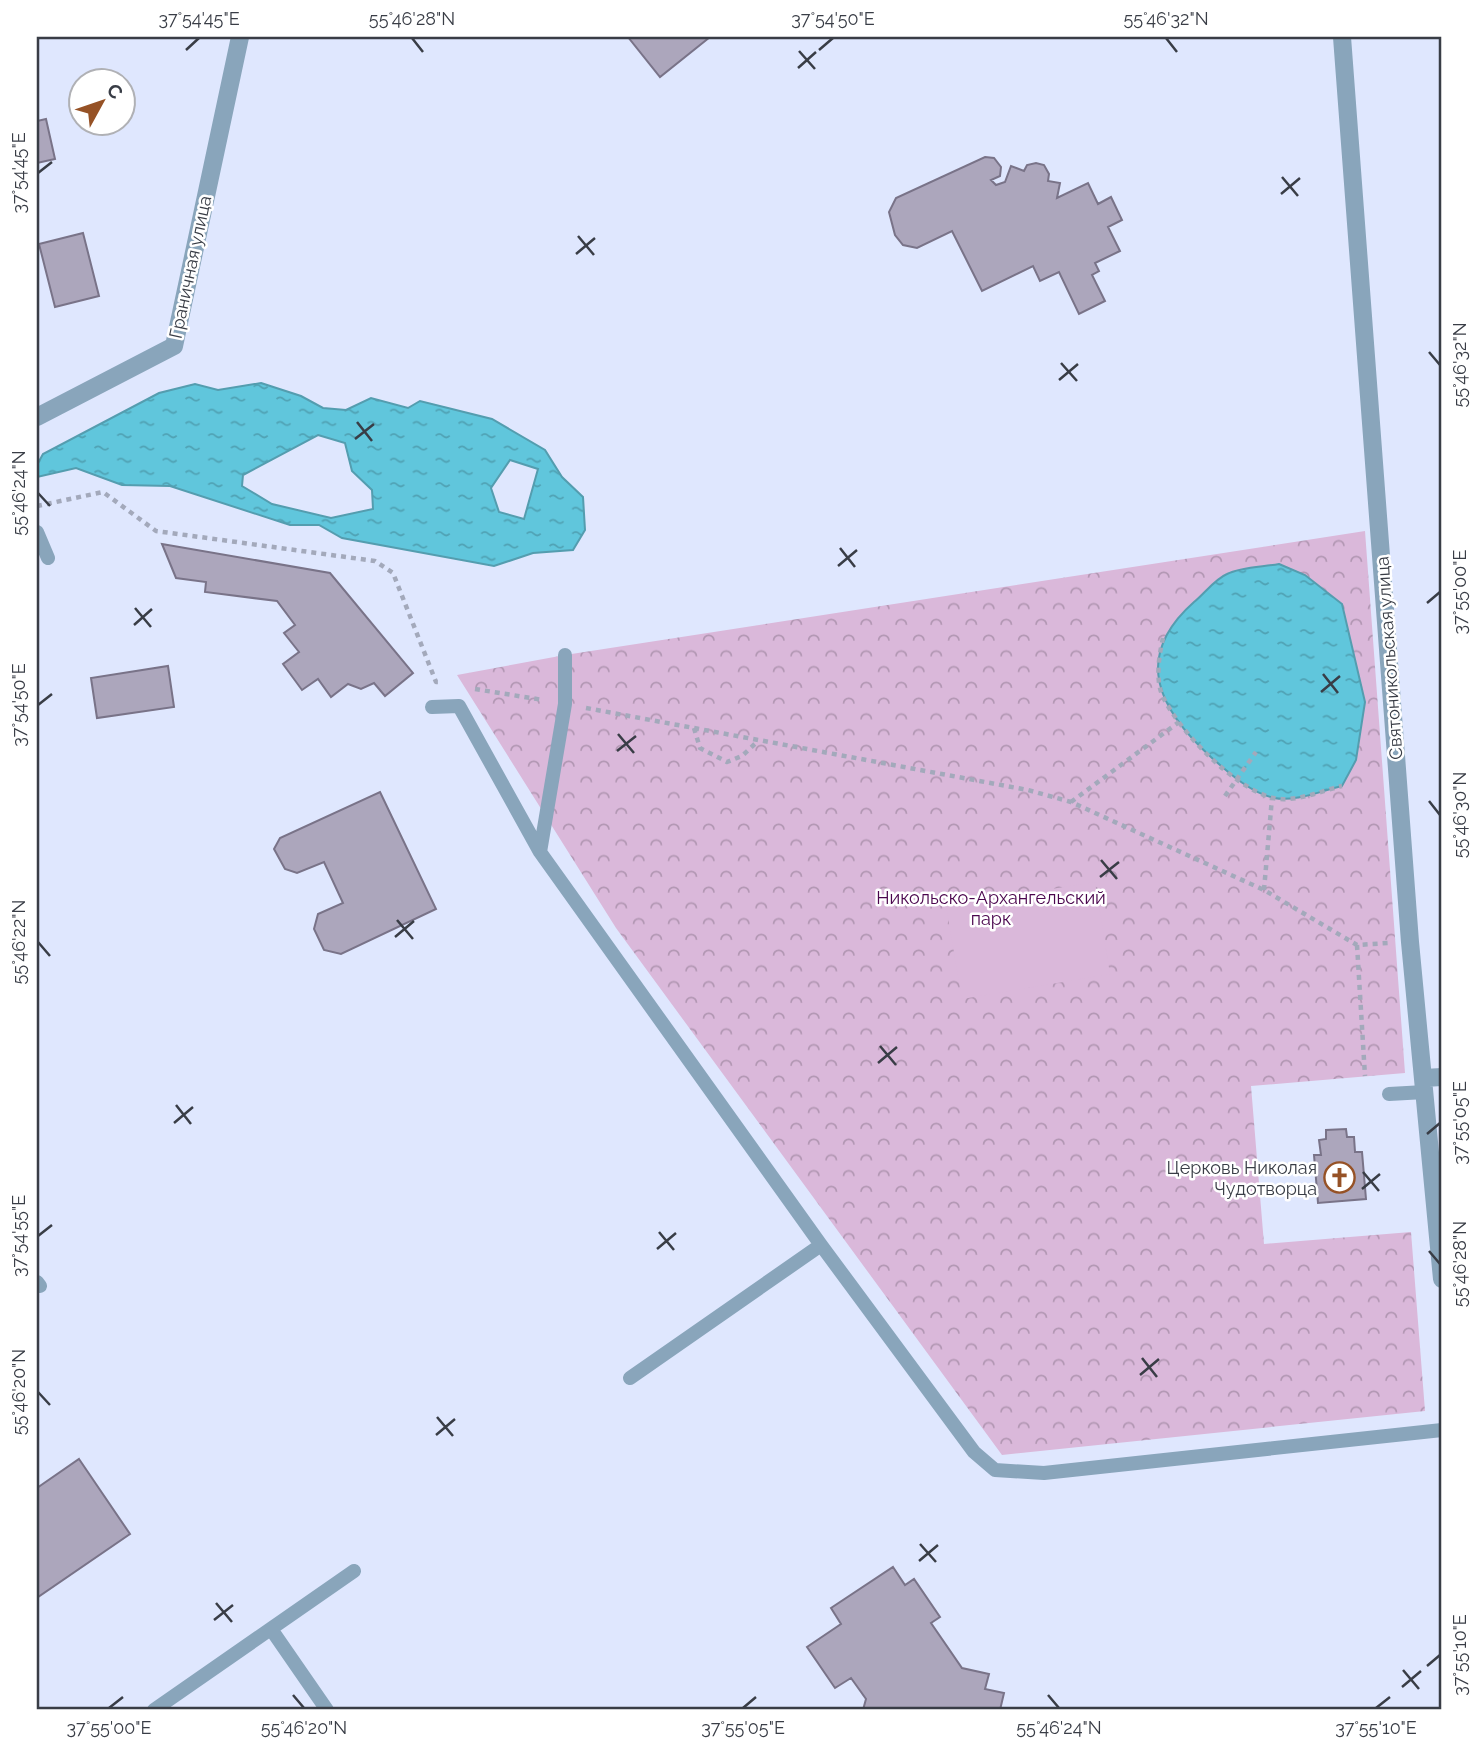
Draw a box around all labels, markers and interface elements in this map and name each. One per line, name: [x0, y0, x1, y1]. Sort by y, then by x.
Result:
text: 37°54'45"E: [158, 8, 240, 29]
text: 55°46'28"N: [369, 8, 455, 29]
text: 37°54'50"E: [791, 8, 875, 29]
text: 55°46'32"N: [1123, 8, 1209, 29]
north arrow: [66, 66, 136, 136]
text: С: [102, 79, 128, 103]
text: 37°54'45"E: [8, 132, 29, 214]
street label: Граничная улица: [165, 194, 215, 340]
text: 55°46'32"N: [1449, 322, 1470, 408]
text: 55°46'24"N: [8, 450, 29, 536]
text: 37°55'00"E: [1449, 550, 1470, 634]
street label: Святоникольская улица: [1371, 556, 1407, 760]
text: 37°54'50"E: [8, 663, 29, 747]
text: 55°46'30"N: [1449, 772, 1470, 858]
park label: Никольско-Архангельский парк: [876, 887, 1106, 929]
text: 55°46'22"N: [8, 900, 29, 984]
text: 37°55'05"E: [1449, 1081, 1470, 1165]
place label: Церковь Николая Чудотворца: [1167, 1157, 1317, 1199]
church icon: Церковь Николая Чудотворца: [1323, 1160, 1357, 1194]
text: 37°54'55"E: [8, 1195, 29, 1277]
text: 55°46'28"N: [1449, 1221, 1470, 1307]
text: 55°46'20"N: [8, 1349, 29, 1435]
text: 37°55'10"E: [1449, 1614, 1470, 1696]
text: 37°55'00"E: [67, 1717, 151, 1738]
text: 55°46'20"N: [261, 1717, 347, 1738]
text: 37°55'05"E: [701, 1717, 785, 1738]
text: 55°46'24"N: [1016, 1717, 1102, 1738]
text: 37°55'10"E: [1335, 1717, 1417, 1738]

